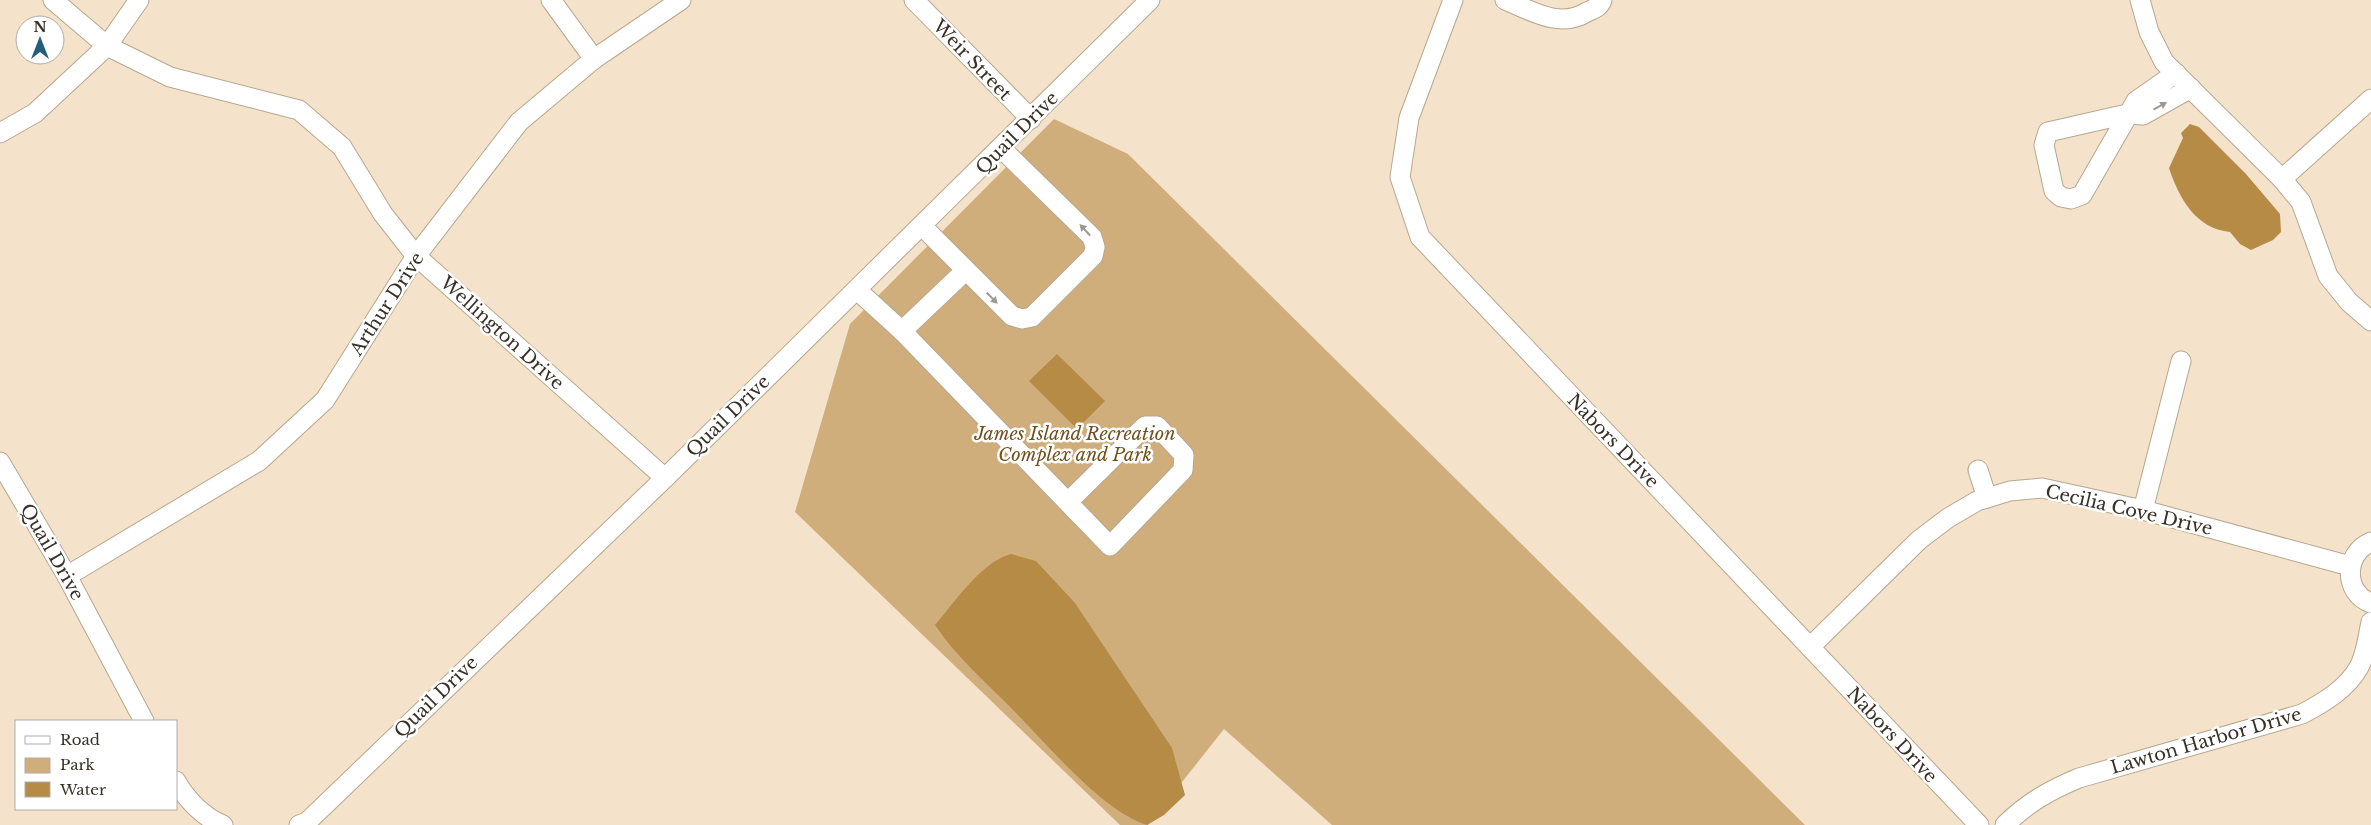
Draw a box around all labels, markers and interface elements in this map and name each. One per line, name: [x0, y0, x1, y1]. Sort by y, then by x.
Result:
street label: Weir Street: [927, 14, 1016, 105]
north arrow: [15, 15, 65, 65]
text: N: [33, 18, 47, 36]
street label: Quail Drive: [971, 87, 1063, 179]
one-way arrow: [2153, 101, 2167, 110]
one-way arrow: [1079, 224, 1091, 236]
street label: Arthur Drive: [345, 248, 428, 361]
street label: Wellington Drive: [435, 271, 568, 394]
one-way arrow: [986, 292, 998, 304]
street label: Quail Drive: [682, 371, 774, 461]
street label: Nabors Drive: [1563, 389, 1663, 493]
park label: James Island Recreation Complex and Park: [973, 423, 1176, 466]
street label: Cecilia Cove Drive: [2043, 480, 2215, 540]
street label: Quail Drive: [16, 500, 88, 604]
street label: Quail Drive: [390, 652, 482, 742]
street label: Nabors Drive: [1842, 683, 1942, 787]
street label: Lawton Harbor Drive: [2108, 703, 2304, 779]
legend: [15, 720, 178, 810]
text: Road: [60, 730, 100, 749]
text: Park: [60, 755, 96, 774]
text: Water: [59, 780, 107, 799]

